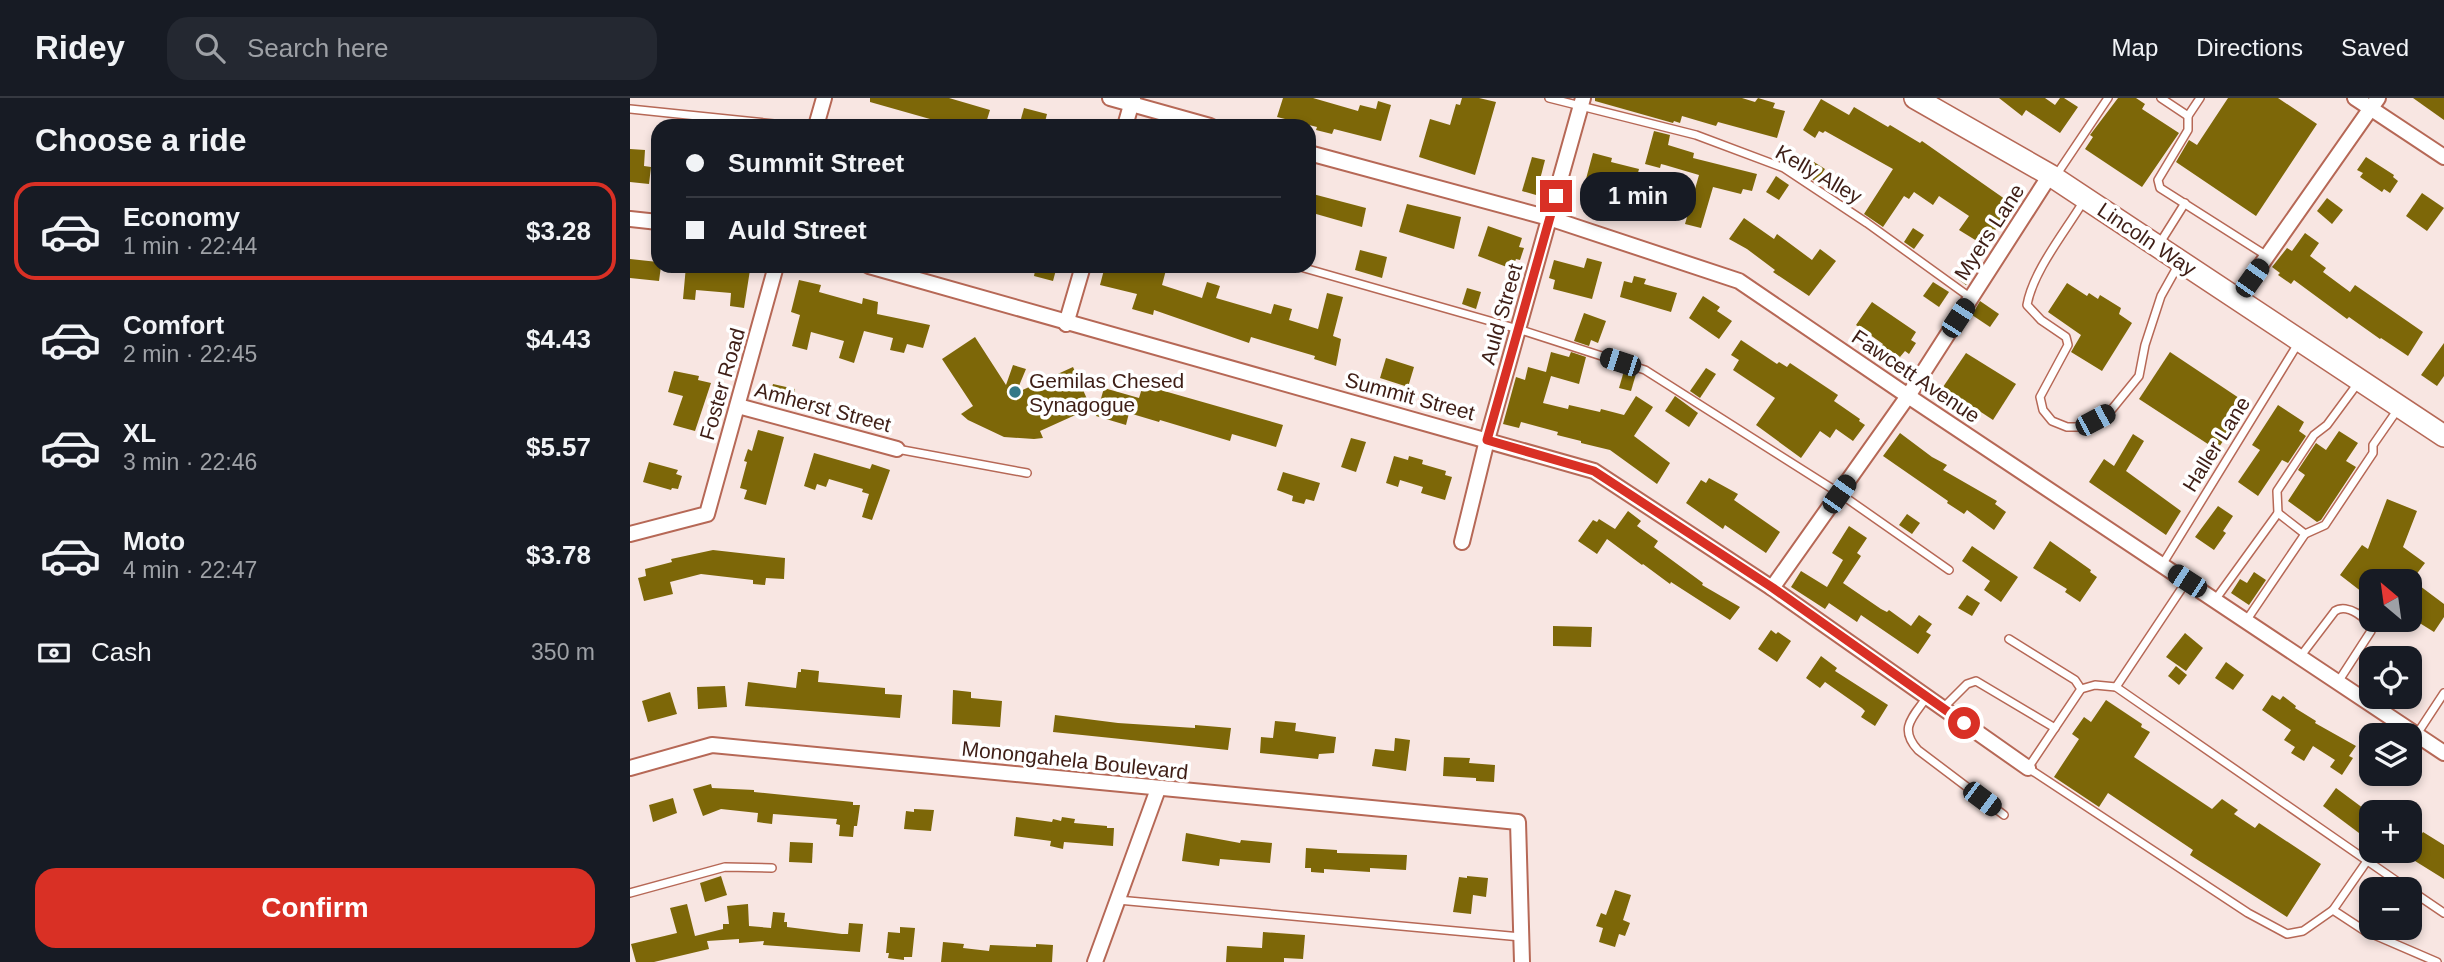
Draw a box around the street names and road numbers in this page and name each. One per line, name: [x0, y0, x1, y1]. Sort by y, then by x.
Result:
street label: Kelly Alley: [1772, 140, 1867, 208]
street label: Myers Lane: [1949, 180, 2029, 284]
street label: Lincoln Way: [2093, 198, 2201, 281]
street label: Auld Street: [1476, 261, 1526, 367]
street label: Foster Road: [695, 325, 749, 443]
street label: Fawcett Avenue: [1848, 325, 1984, 427]
street label: Summit Street: [1343, 368, 1477, 424]
street label: Amherst Street: [752, 378, 894, 436]
street label: Haller Lane: [2178, 392, 2254, 496]
street label: Monongahela Boulevard: [961, 737, 1189, 783]

